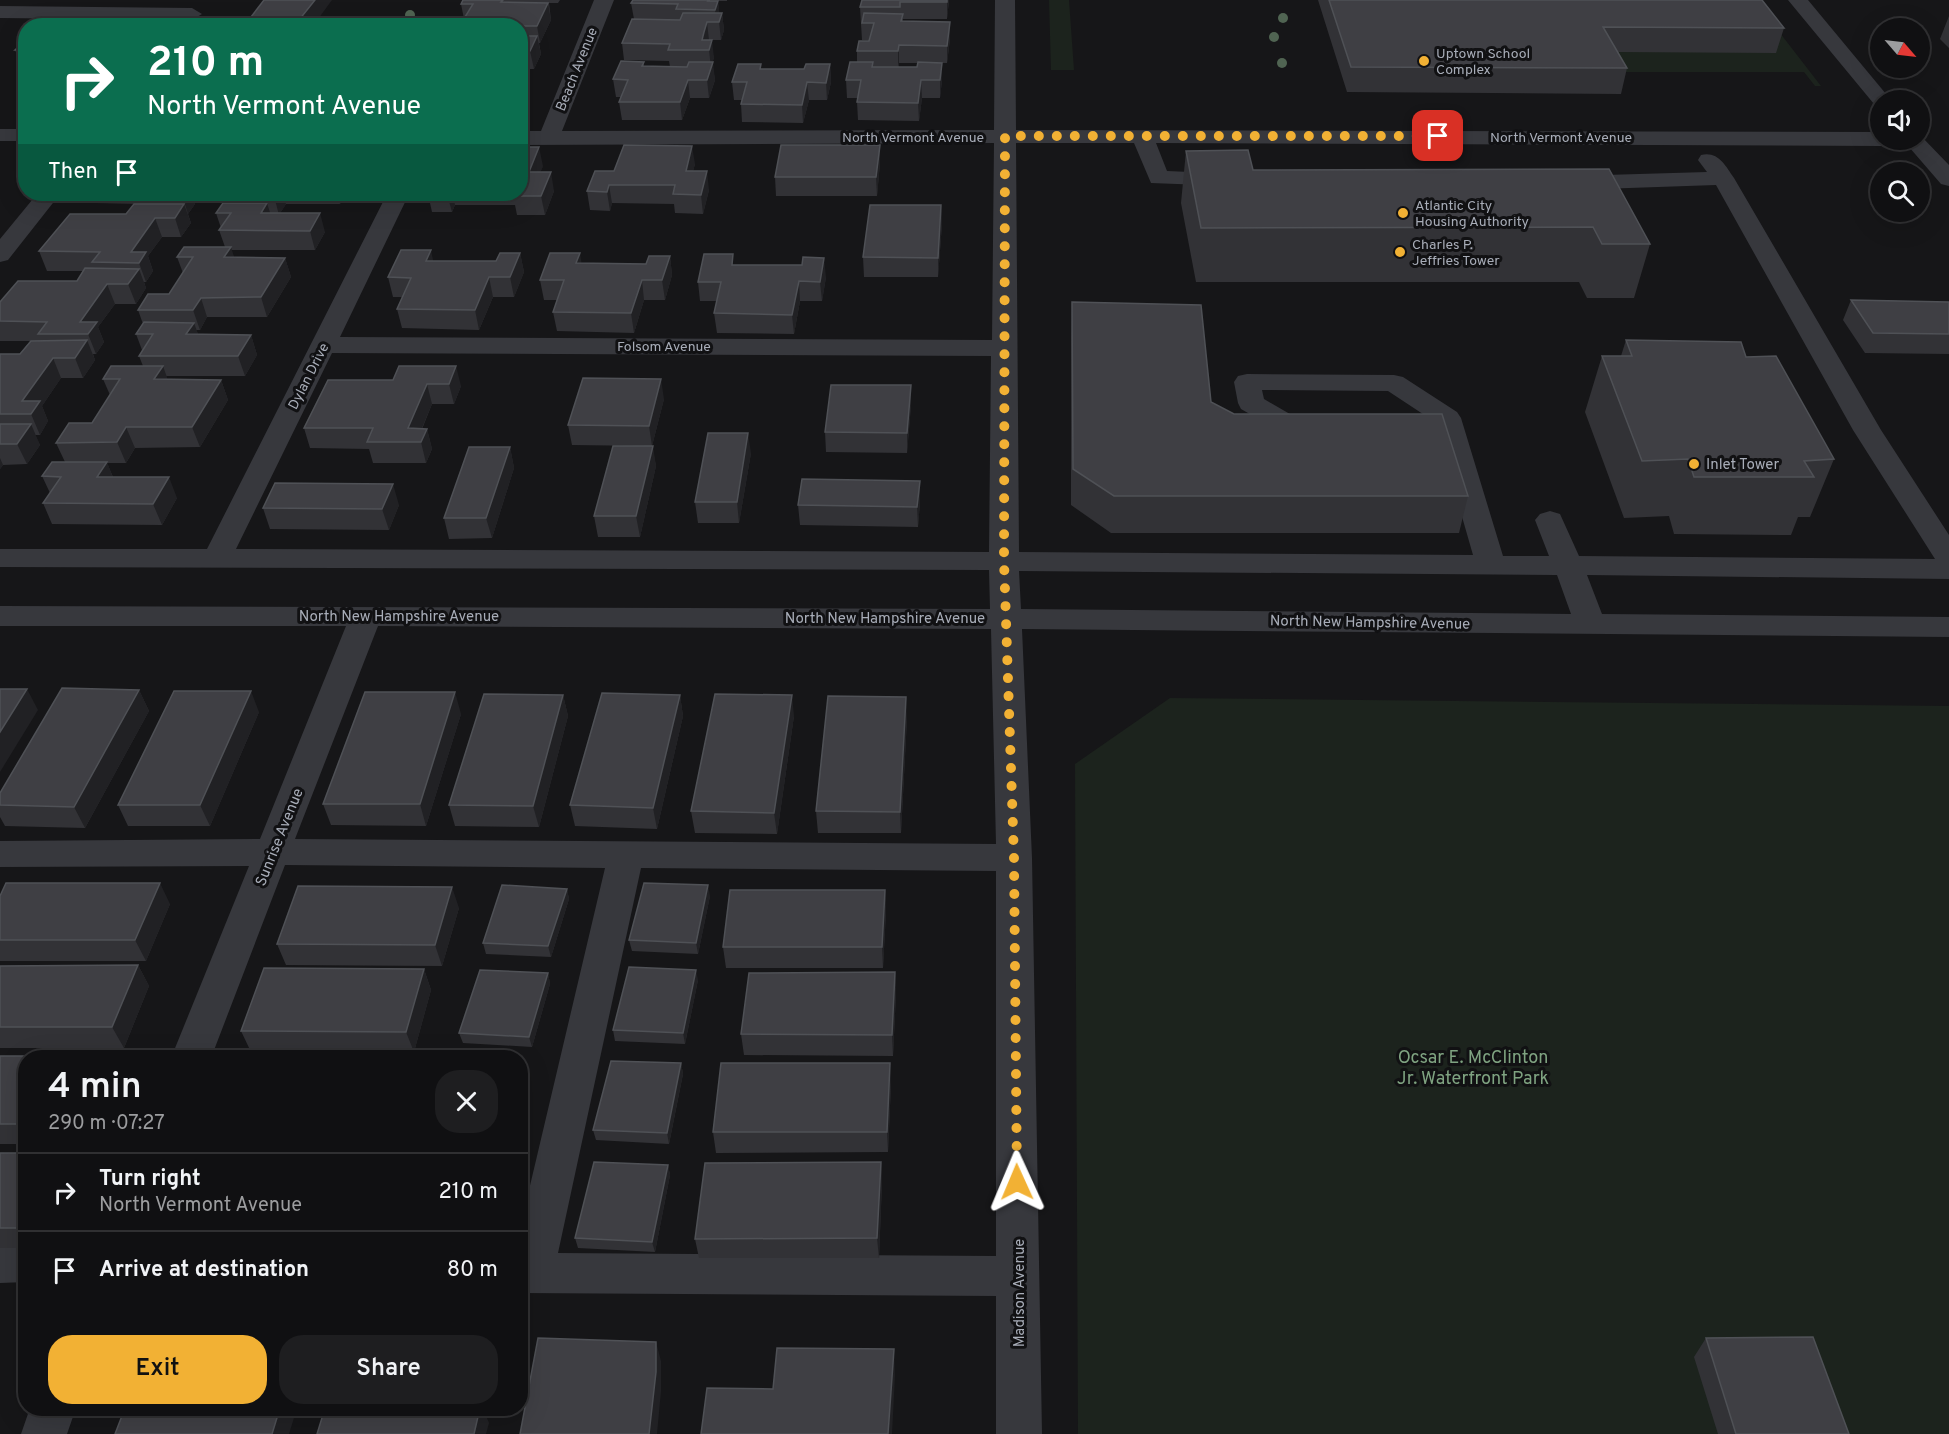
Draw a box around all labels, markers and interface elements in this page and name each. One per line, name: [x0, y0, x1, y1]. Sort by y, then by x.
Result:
north arrow: [1870, 18, 1930, 78]
map controls: [1870, 18, 1930, 222]
street label: Beach Avenue: [553, 25, 602, 114]
text: 210 m: [147, 38, 264, 91]
icon: right: [48, 42, 126, 120]
place label: Uptown School Complex: [1436, 46, 1530, 79]
marker: Uptown School Complex: [1417, 54, 1431, 68]
text: North Vermont Avenue: [147, 90, 421, 124]
button: sound: [1870, 90, 1930, 150]
pin: [1412, 110, 1463, 161]
icon: arrive: [1421, 119, 1454, 152]
street label: North Vermont Avenue: [842, 130, 984, 147]
street label: North Vermont Avenue: [1490, 130, 1632, 147]
icon: arrive: [110, 156, 143, 189]
text: Then: [48, 159, 98, 186]
button: search: [1870, 162, 1930, 222]
place label: Atlantic City Housing Authority: [1415, 198, 1529, 231]
marker: Atlantic City Housing Authority: [1396, 206, 1410, 220]
place label: Charles P. Jeffries Tower: [1412, 237, 1500, 270]
marker: Charles P. Jeffries Tower: [1393, 245, 1407, 259]
street label: Folsom Avenue: [617, 339, 711, 356]
street label: Dylan Drive: [285, 341, 333, 413]
place label: Inlet Tower: [1706, 456, 1780, 475]
marker: Inlet Tower: [1687, 457, 1701, 471]
street label: North New Hampshire Avenue: [299, 608, 499, 627]
street label: North New Hampshire Avenue: [785, 610, 985, 629]
street label: North New Hampshire Avenue: [1270, 612, 1470, 635]
street label: Sunrise Avenue: [252, 786, 309, 889]
park label: Ocsar E. McClinton Jr. Waterfront Park: [1397, 1047, 1549, 1091]
text: 4 min: [48, 1065, 142, 1111]
button: close: [435, 1070, 498, 1133]
text: 290 m · 07:27: [48, 1111, 165, 1137]
position arrow: [985, 1150, 1049, 1214]
text: Turn right: [99, 1166, 201, 1193]
icon: right: [48, 1176, 81, 1209]
text: 210 m: [438, 1179, 498, 1206]
text: North Vermont Avenue: [99, 1193, 302, 1219]
street label: Madison Avenue: [1011, 1239, 1030, 1347]
icon: arrive: [48, 1254, 81, 1287]
text: Arrive at destination: [99, 1257, 309, 1284]
text: 80 m: [447, 1257, 498, 1284]
button: Exit: [48, 1335, 267, 1404]
button: Share: [279, 1335, 498, 1404]

